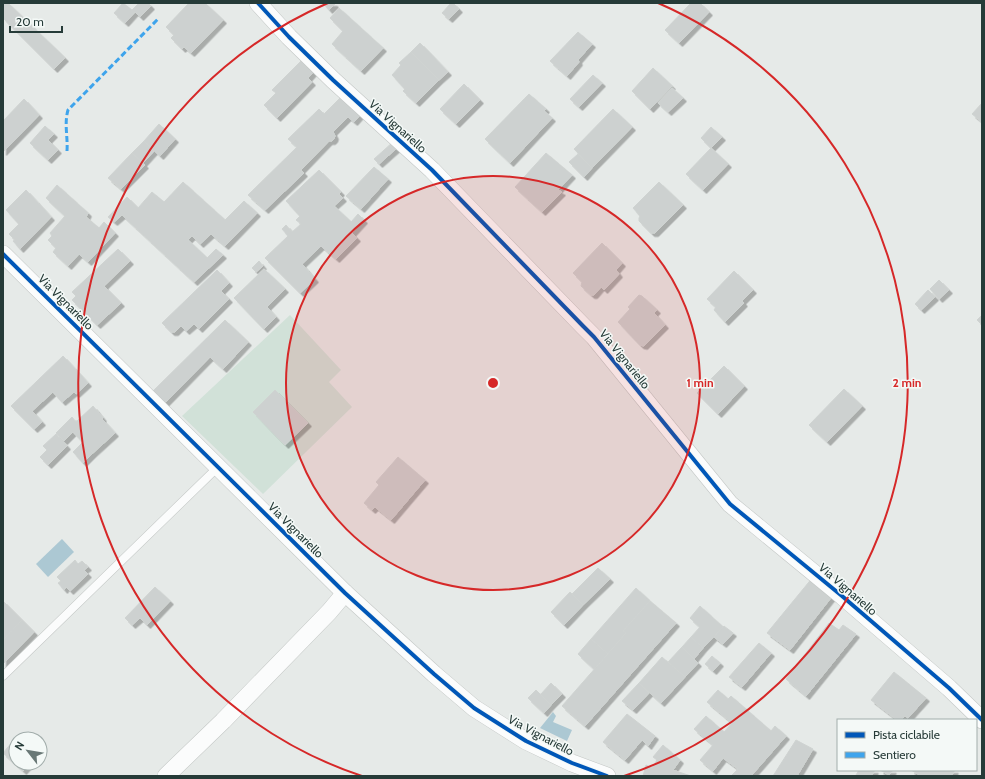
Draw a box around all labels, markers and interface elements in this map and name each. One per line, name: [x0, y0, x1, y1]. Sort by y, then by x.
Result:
scale bar: [10, 8, 62, 34]
text: 20 m: [16, 14, 44, 29]
street label: Via Vignariello: [366, 96, 430, 156]
street label: Via Vignariello: [35, 271, 97, 333]
street label: Via Vignariello: [596, 326, 654, 392]
text: 1 min: [686, 375, 714, 390]
text: 2 min: [893, 375, 921, 390]
centre of rings: [486, 376, 500, 390]
street label: Via Vignariello: [265, 499, 327, 561]
street label: Via Vignariello: [816, 560, 881, 619]
street label: Via Vignariello: [506, 711, 577, 759]
legend: [837, 719, 977, 771]
text: Pista ciclabile: [873, 727, 940, 742]
north arrow: [8, 731, 48, 771]
text: N: [11, 739, 27, 753]
text: Sentiero: [873, 747, 916, 762]

